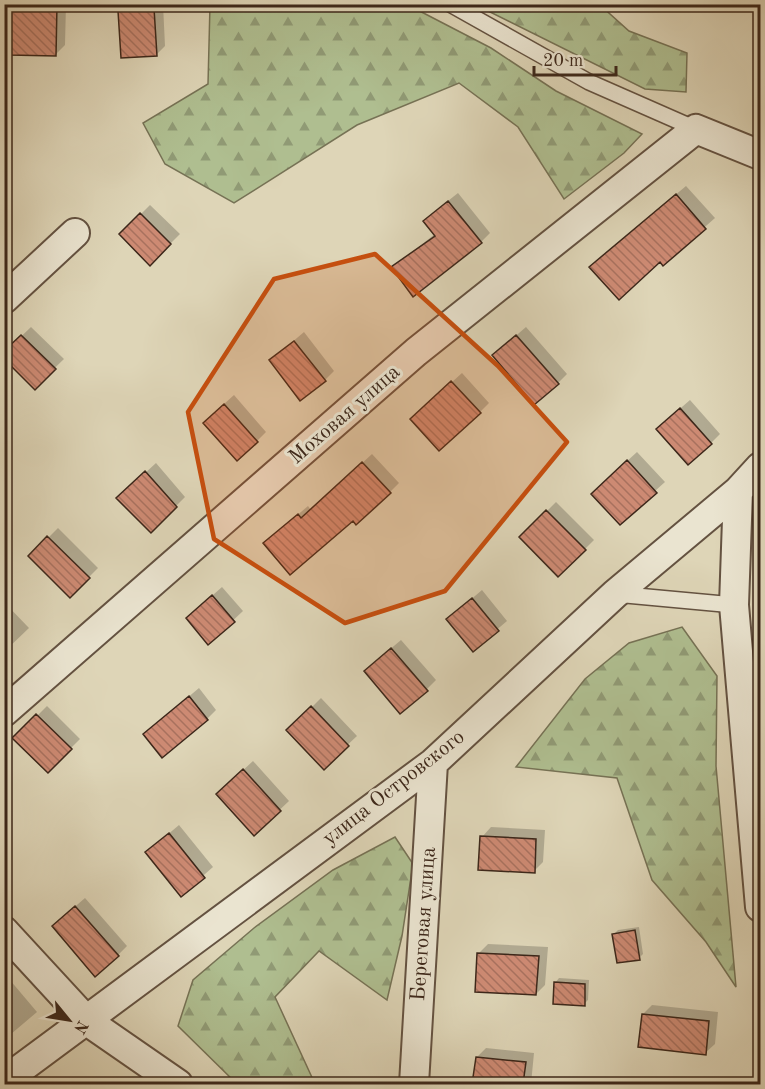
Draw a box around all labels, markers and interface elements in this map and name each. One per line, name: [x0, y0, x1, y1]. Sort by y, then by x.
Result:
scale bar: [534, 39, 616, 77]
text: 20 m: [543, 52, 583, 70]
street label: Моховая улица: [286, 361, 404, 469]
street label: улица Островского: [319, 726, 469, 850]
street label: Береговая улица: [408, 846, 440, 1002]
north arrow: [39, 990, 99, 1050]
text: N: [70, 1017, 90, 1036]

